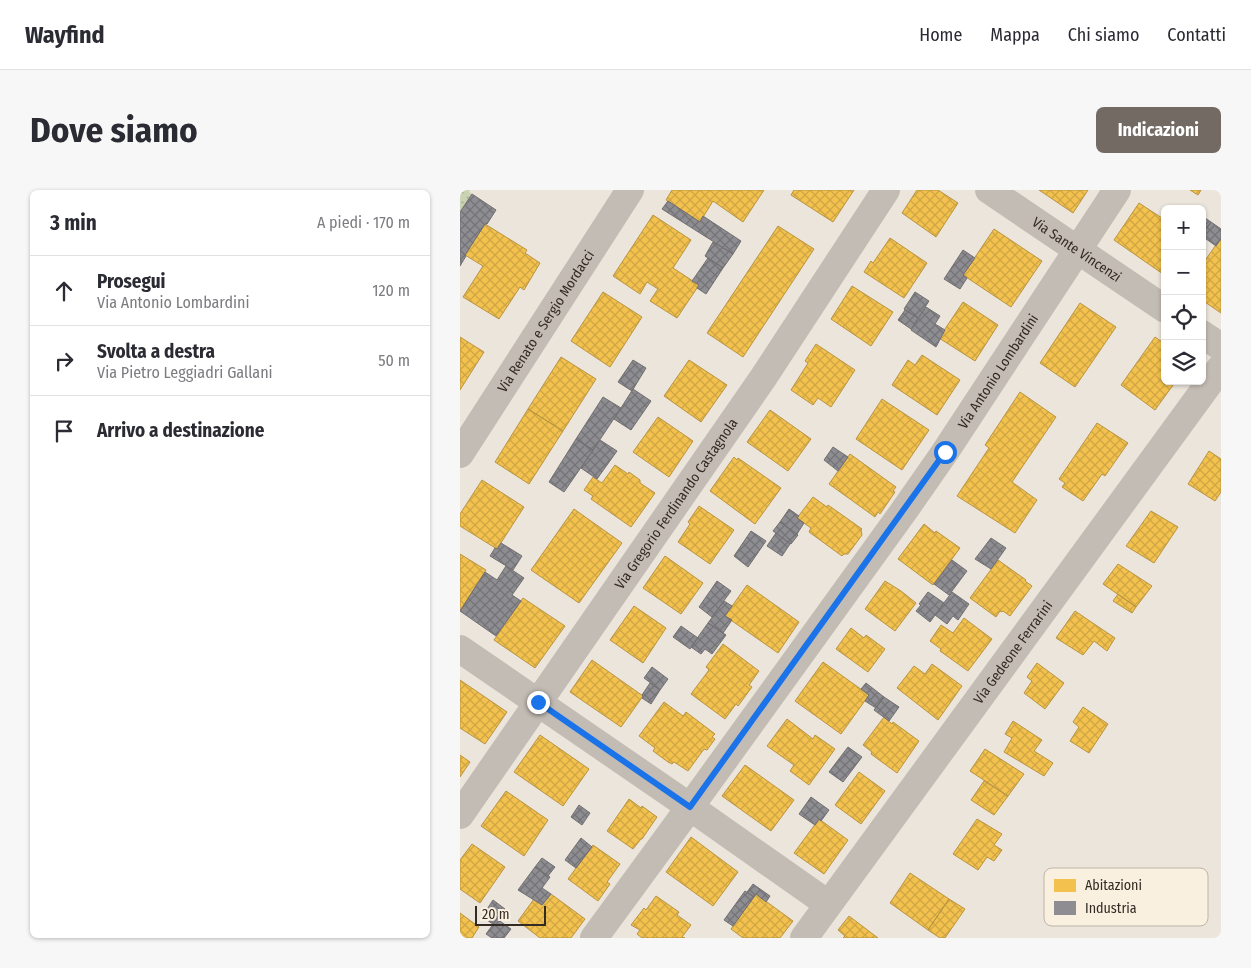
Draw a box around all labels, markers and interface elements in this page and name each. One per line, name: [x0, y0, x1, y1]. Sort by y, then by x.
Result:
text: Wayfind: [25, 21, 105, 49]
text: Home: [919, 24, 962, 46]
text: Mappa: [990, 24, 1040, 46]
text: Chi siamo: [1068, 24, 1139, 46]
text: Contatti: [1167, 24, 1226, 46]
button: Indicazioni: [1096, 107, 1221, 153]
text: Dove siamo: [30, 109, 198, 151]
map controls: [1161, 205, 1206, 385]
button: +: [1161, 205, 1206, 250]
text: 3 min: [50, 210, 97, 236]
text: A piedi · 170 m: [317, 213, 410, 232]
street label: Via Sante Vincenzi: [1029, 213, 1125, 285]
street label: Via Renato e Sergio Mordacci: [494, 247, 598, 395]
button: −: [1161, 250, 1206, 295]
text: Prosegui: [97, 270, 166, 293]
icon: ahead: [50, 277, 78, 305]
text: 120 m: [372, 281, 410, 300]
text: Via Antonio Lombardini: [97, 293, 250, 312]
button: locate: [1161, 295, 1206, 340]
street label: Via Antonio Lombardini: [954, 311, 1042, 432]
text: Svolta a destra: [97, 340, 215, 363]
button: layers: [1161, 340, 1206, 385]
icon: right: [50, 347, 78, 375]
text: 50 m: [378, 351, 410, 370]
text: Via Pietro Leggiadri Gallani: [97, 363, 273, 382]
street label: Via Gregorio Ferdinando Castagnola: [611, 415, 741, 592]
icon: arrive: [50, 417, 78, 445]
text: Arrivo a destinazione: [97, 419, 264, 442]
route start: [934, 441, 957, 464]
street label: Via Gedeone Ferrarini: [970, 597, 1056, 707]
route end: [527, 691, 550, 714]
legend: [1044, 868, 1208, 926]
text: Abitazioni: [1085, 877, 1142, 894]
text: Industria: [1085, 900, 1137, 917]
scale bar: [475, 903, 546, 926]
text: 20 m: [482, 906, 510, 923]

